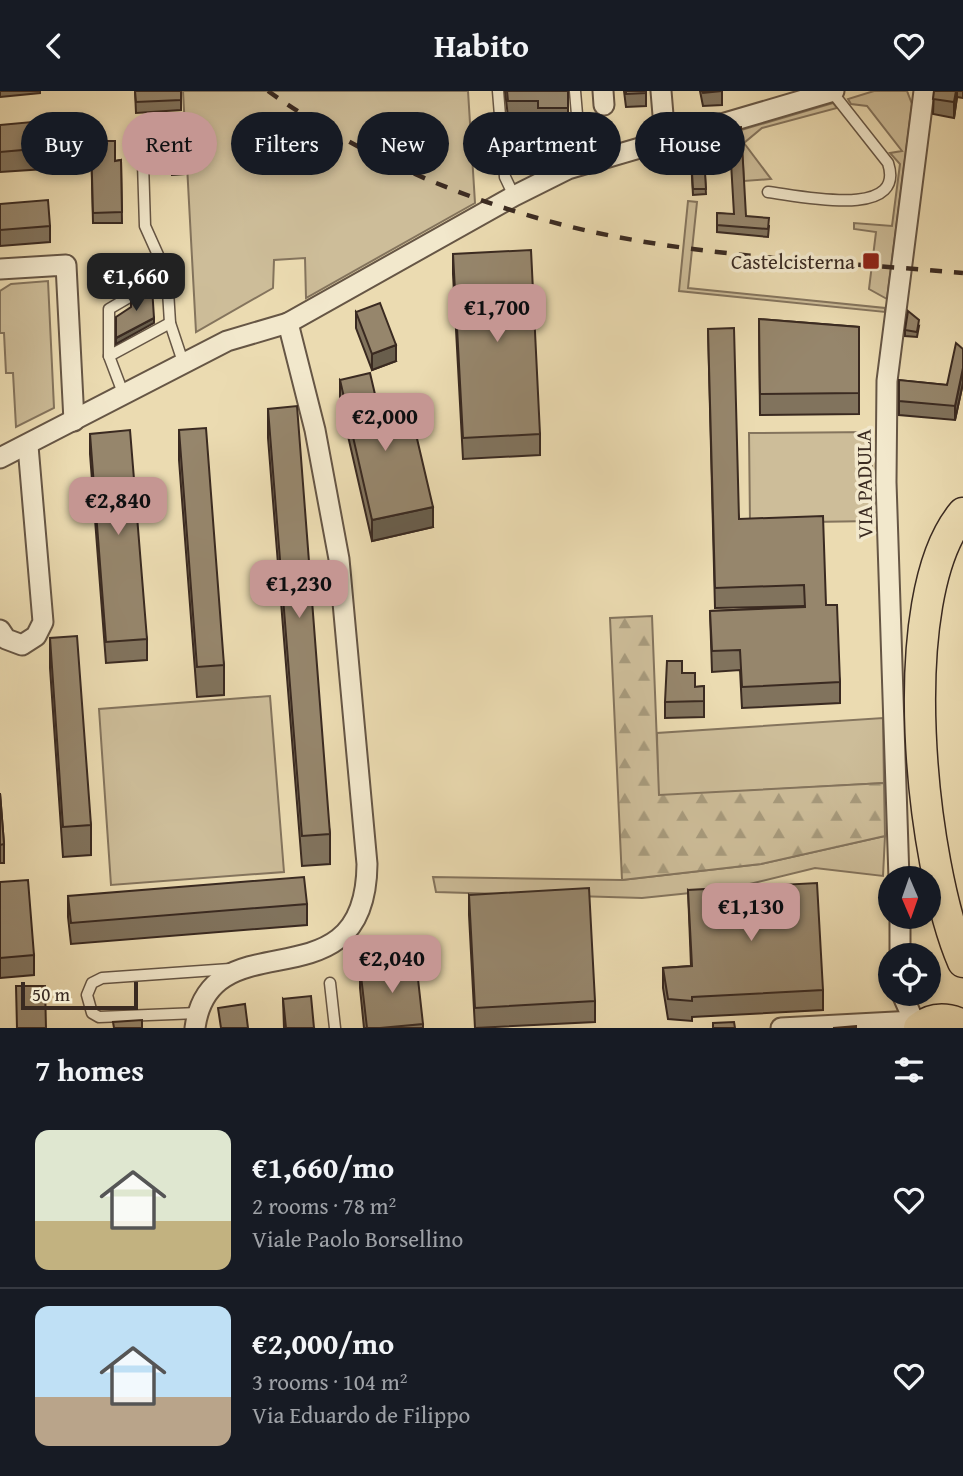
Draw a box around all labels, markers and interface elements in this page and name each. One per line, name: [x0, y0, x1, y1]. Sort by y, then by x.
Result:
text: Habito: [434, 22, 529, 69]
icon: back: [35, 27, 73, 65]
icon: heart: [890, 27, 928, 65]
chip: Buy: [21, 112, 108, 175]
chip: Rent: [122, 112, 217, 175]
chip: Filters: [231, 112, 343, 175]
chip: New: [357, 112, 449, 175]
chip: Apartment: [463, 112, 621, 175]
chip: House: [635, 112, 745, 175]
place label: Castelcisterna: [731, 246, 855, 277]
marker: Castelcisterna: [861, 251, 881, 271]
pin: €1,660: [79, 253, 193, 313]
text: €1,660: [103, 259, 169, 292]
pin: €1,700: [440, 285, 554, 344]
text: €1,700: [464, 290, 530, 323]
pin: €2,000: [328, 393, 442, 453]
text: €2,000: [352, 399, 418, 432]
street label: VIA PADULA: [848, 429, 880, 539]
pin: €2,840: [61, 477, 175, 537]
text: €2,840: [85, 483, 151, 516]
pin: €1,230: [242, 561, 356, 620]
text: €1,230: [266, 566, 332, 599]
north arrow: [878, 866, 942, 929]
map controls: [878, 866, 941, 1006]
pin: €1,130: [694, 883, 808, 943]
text: €1,130: [718, 889, 784, 922]
pin: €2,040: [335, 935, 449, 995]
text: €2,040: [359, 941, 425, 974]
button: locate: [878, 943, 941, 1006]
scale bar: [21, 979, 138, 1011]
text: 50 m: [32, 980, 70, 1008]
text: 7 homes: [35, 1048, 144, 1092]
icon: filters: [890, 1051, 928, 1089]
text: €1,660/mo: [252, 1145, 394, 1189]
icon: home: [91, 1158, 175, 1242]
icon: heart: [890, 1181, 928, 1219]
text: 2 rooms · 78 m²: [252, 1189, 396, 1222]
text: Viale Paolo Borsellino: [252, 1222, 463, 1255]
text: €2,000/mo: [252, 1321, 394, 1365]
icon: home: [91, 1334, 175, 1418]
icon: heart: [890, 1357, 928, 1395]
text: 3 rooms · 104 m²: [252, 1365, 407, 1398]
text: Via Eduardo de Filippo: [252, 1398, 470, 1431]

